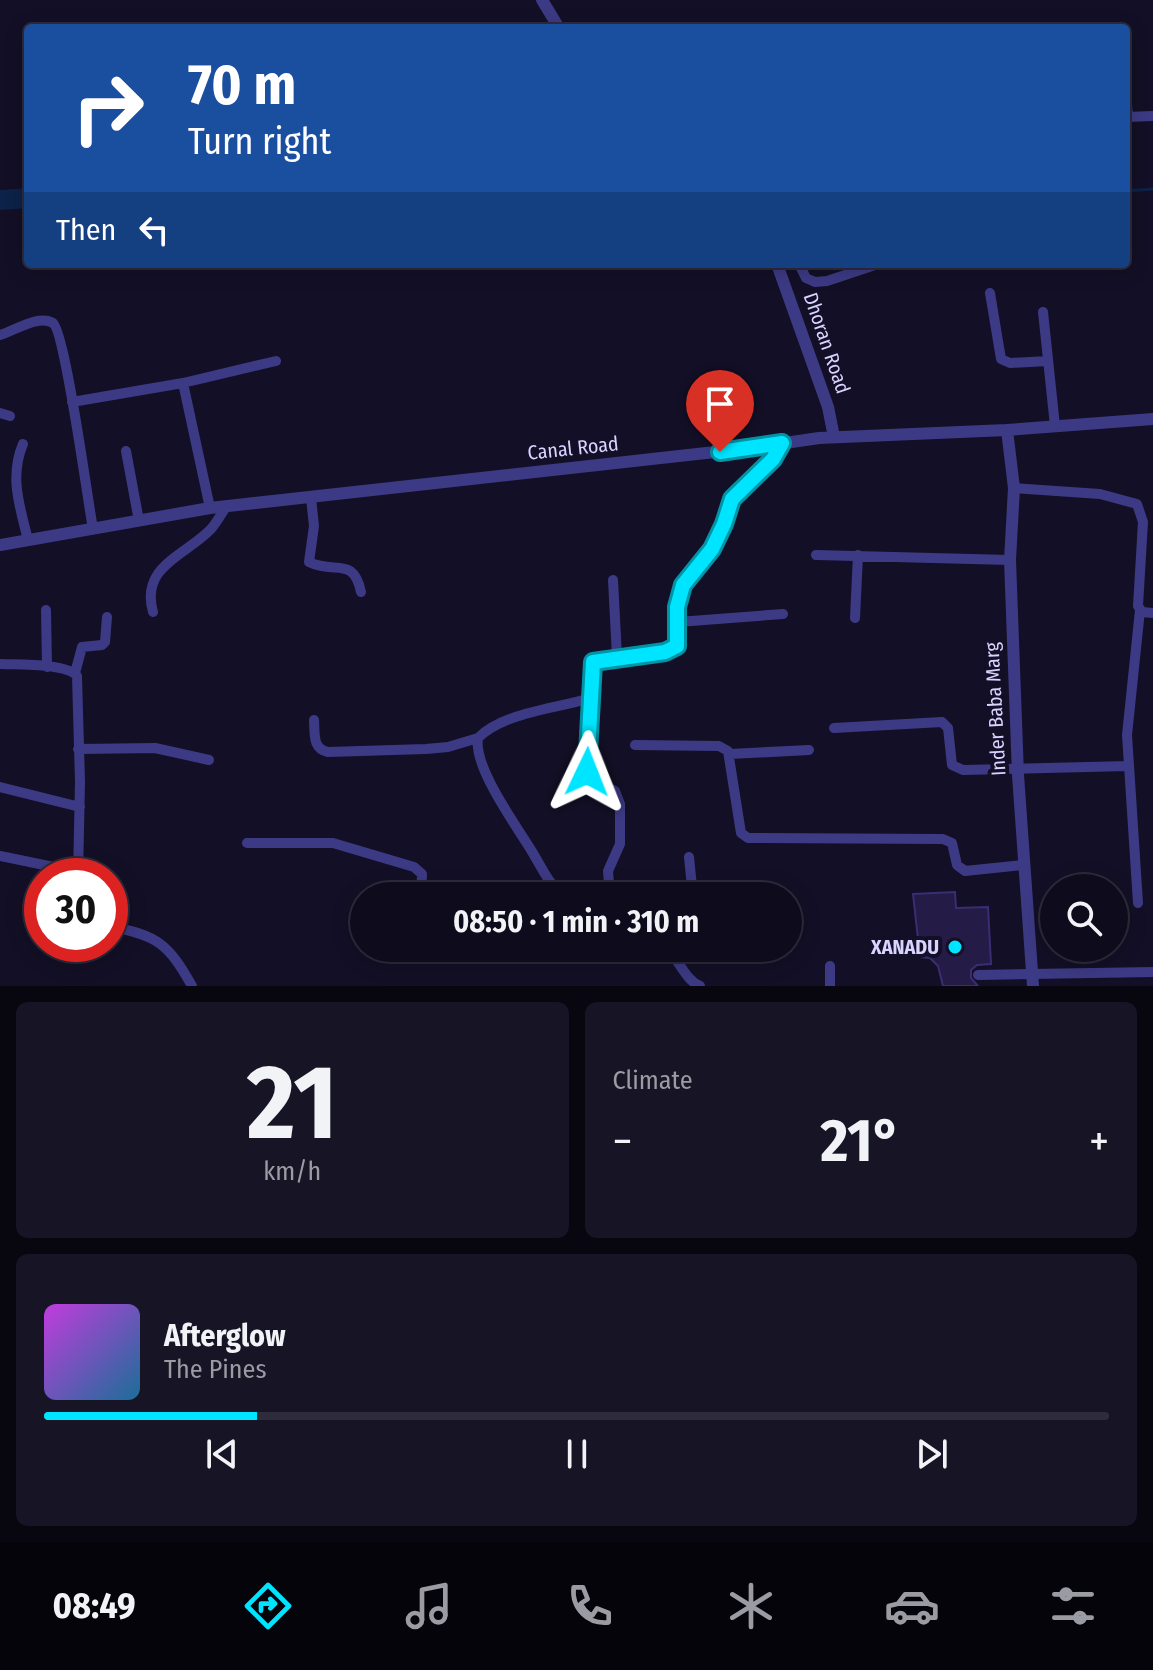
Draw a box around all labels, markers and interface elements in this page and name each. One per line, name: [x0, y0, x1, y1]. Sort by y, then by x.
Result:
text: 70 m: [188, 52, 296, 119]
icon: right: [56, 56, 160, 160]
text: Turn right: [188, 120, 331, 164]
icon: left: [132, 208, 176, 252]
text: Then: [56, 212, 116, 248]
street label: Dhoran Road: [798, 289, 856, 397]
pin: [686, 370, 754, 452]
icon: arrive: [698, 382, 742, 426]
street label: Canal Road: [526, 431, 620, 465]
street label: Inder Baba Marg: [979, 641, 1010, 776]
position arrow: [545, 730, 629, 814]
speed limit sign: 30: [24, 858, 128, 962]
map controls: [1040, 874, 1128, 962]
button: search: [1040, 874, 1128, 962]
text: 08:50 · 1 min · 310 m: [453, 904, 699, 940]
place label: XANADU: [870, 935, 939, 959]
marker: XANADU: [946, 938, 964, 956]
text: 21: [247, 1041, 337, 1166]
text: Climate: [613, 1065, 693, 1096]
text: 21°: [821, 1105, 901, 1177]
text: −: [613, 1115, 632, 1168]
text: +: [1089, 1115, 1109, 1168]
text: km/h: [263, 1156, 321, 1187]
text: Afterglow: [164, 1318, 286, 1354]
text: The Pines: [164, 1354, 267, 1385]
icon: previous: [200, 1432, 244, 1476]
icon: pause: [555, 1432, 599, 1476]
icon: next: [910, 1432, 954, 1476]
icon: directions: [240, 1578, 296, 1634]
icon: music: [401, 1578, 457, 1634]
icon: phone: [562, 1578, 618, 1634]
icon: climate: [723, 1578, 779, 1634]
icon: car: [884, 1578, 940, 1634]
icon: filters: [1045, 1578, 1101, 1634]
text: 08:49: [52, 1584, 136, 1628]

